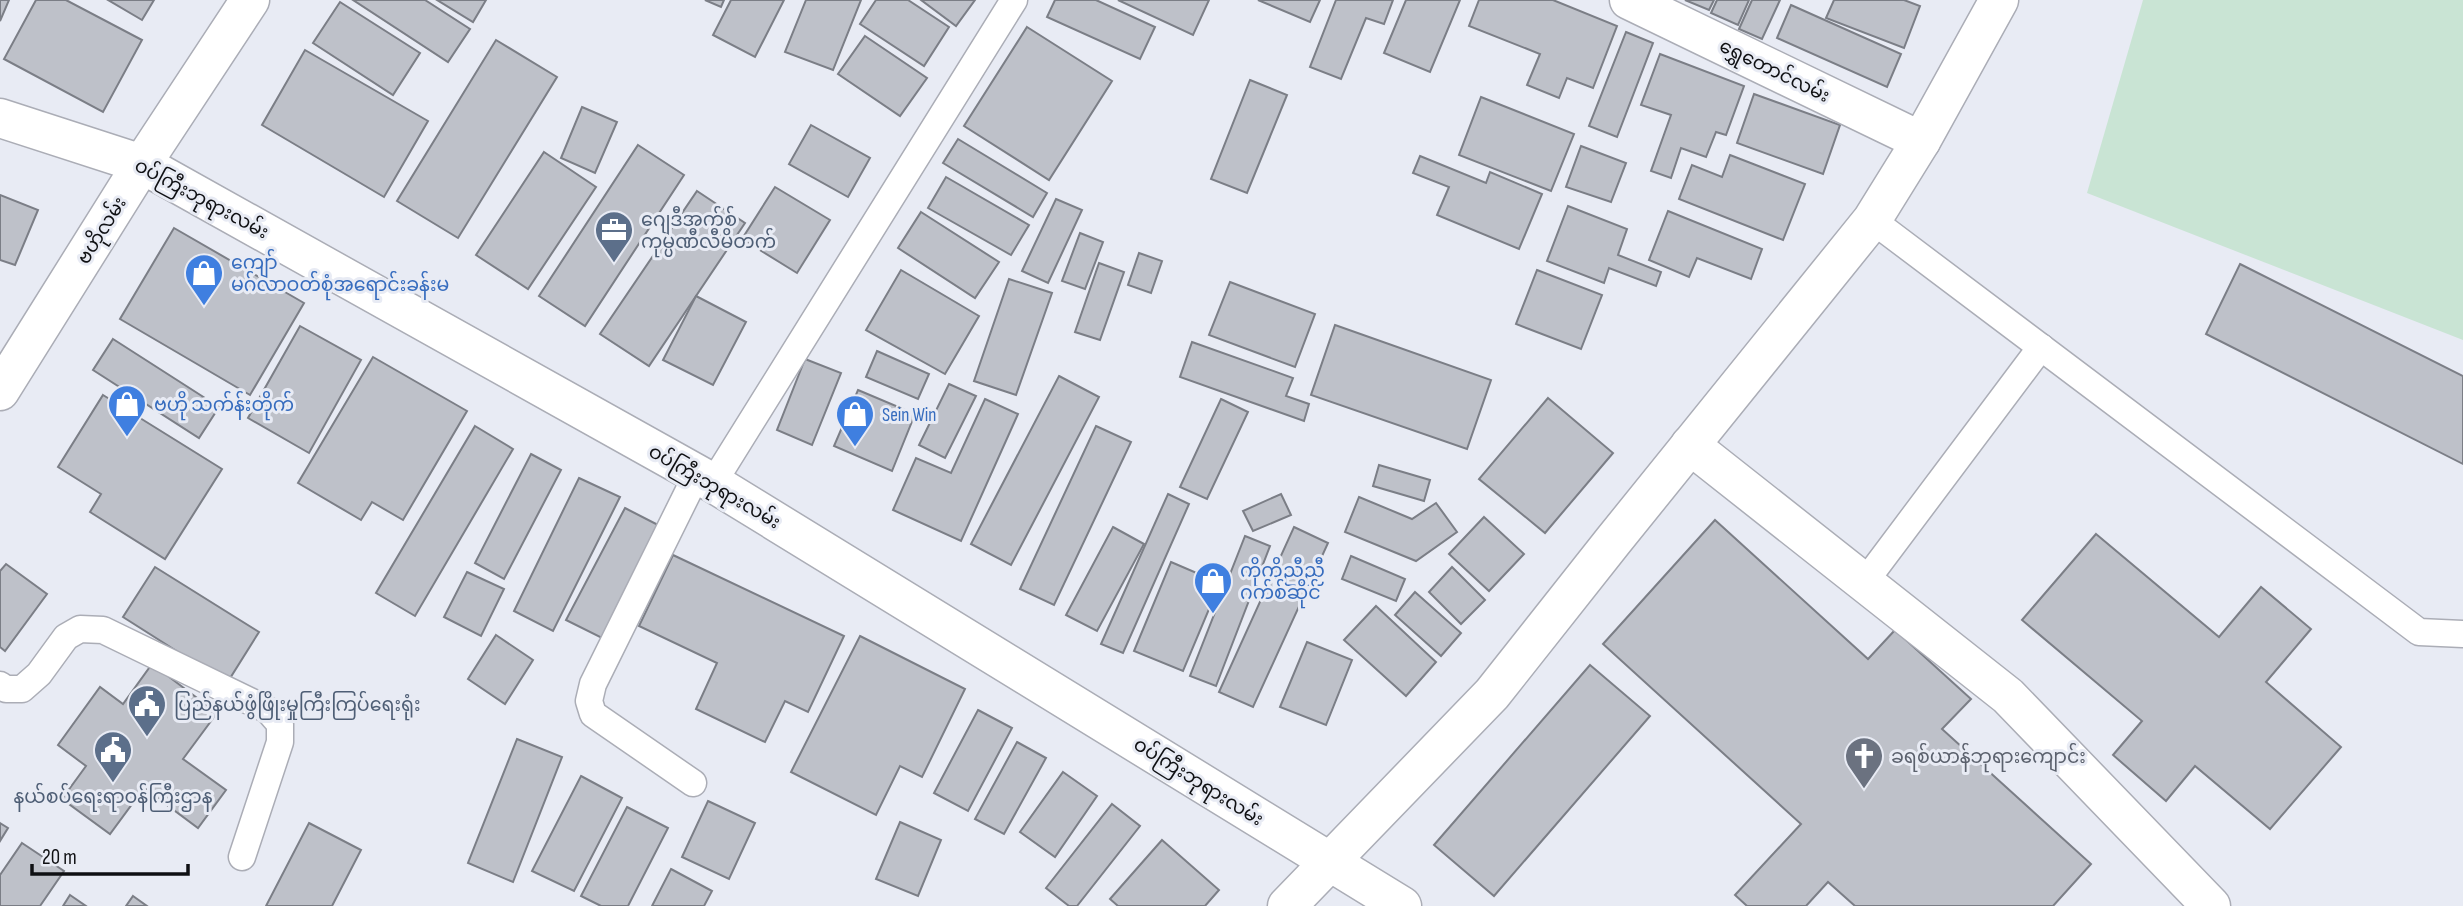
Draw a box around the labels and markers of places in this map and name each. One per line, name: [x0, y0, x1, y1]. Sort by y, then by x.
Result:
place label: ဂျေဒီအက်စ် ကုမ္ပဏီလီမိတက်: [641, 205, 776, 258]
office icon: ဂျေဒီအက်စ် ကုမ္ပဏီလီမိတက်: [593, 209, 635, 264]
place label: ကျော် မဂ်လာဝတ်စုံအရောင်းခန်းမ: [231, 248, 449, 301]
shop icon: ကျော် မဂ်လာဝတ်စုံအရောင်းခန်းမ: [183, 252, 225, 307]
shop icon: ဗဟို သက်န်းတိုက်: [106, 383, 148, 438]
place label: ဗဟို သက်န်းတိုက်: [154, 390, 294, 421]
shop icon: Sein Win: [834, 393, 876, 448]
place label: Sein Win: [882, 404, 937, 427]
place label: ကိုကိုညီညီ ဂက်စ်ဆိုင်: [1240, 556, 1325, 609]
shop icon: ကိုကိုညီညီ ဂက်စ်ဆိုင်: [1192, 560, 1234, 615]
public building icon: ပြည်နယ်ဖွံဖြိုးမှုကြီးကြပ်ရေးရုံး: [126, 683, 168, 738]
place label: ပြည်နယ်ဖွံဖြိုးမှုကြီးကြပ်ရေးရုံး: [174, 690, 421, 721]
public building icon: နယ်စပ်ရေးရာဝန်ကြီးဌာန: [92, 729, 134, 784]
church icon: ခရစ်ယာန်ဘုရားကျောင်း: [1843, 735, 1885, 790]
place label: ခရစ်ယာန်ဘုရားကျောင်း: [1891, 742, 2086, 773]
place label: နယ်စပ်ရေးရာဝန်ကြီးဌာန: [14, 782, 213, 812]

